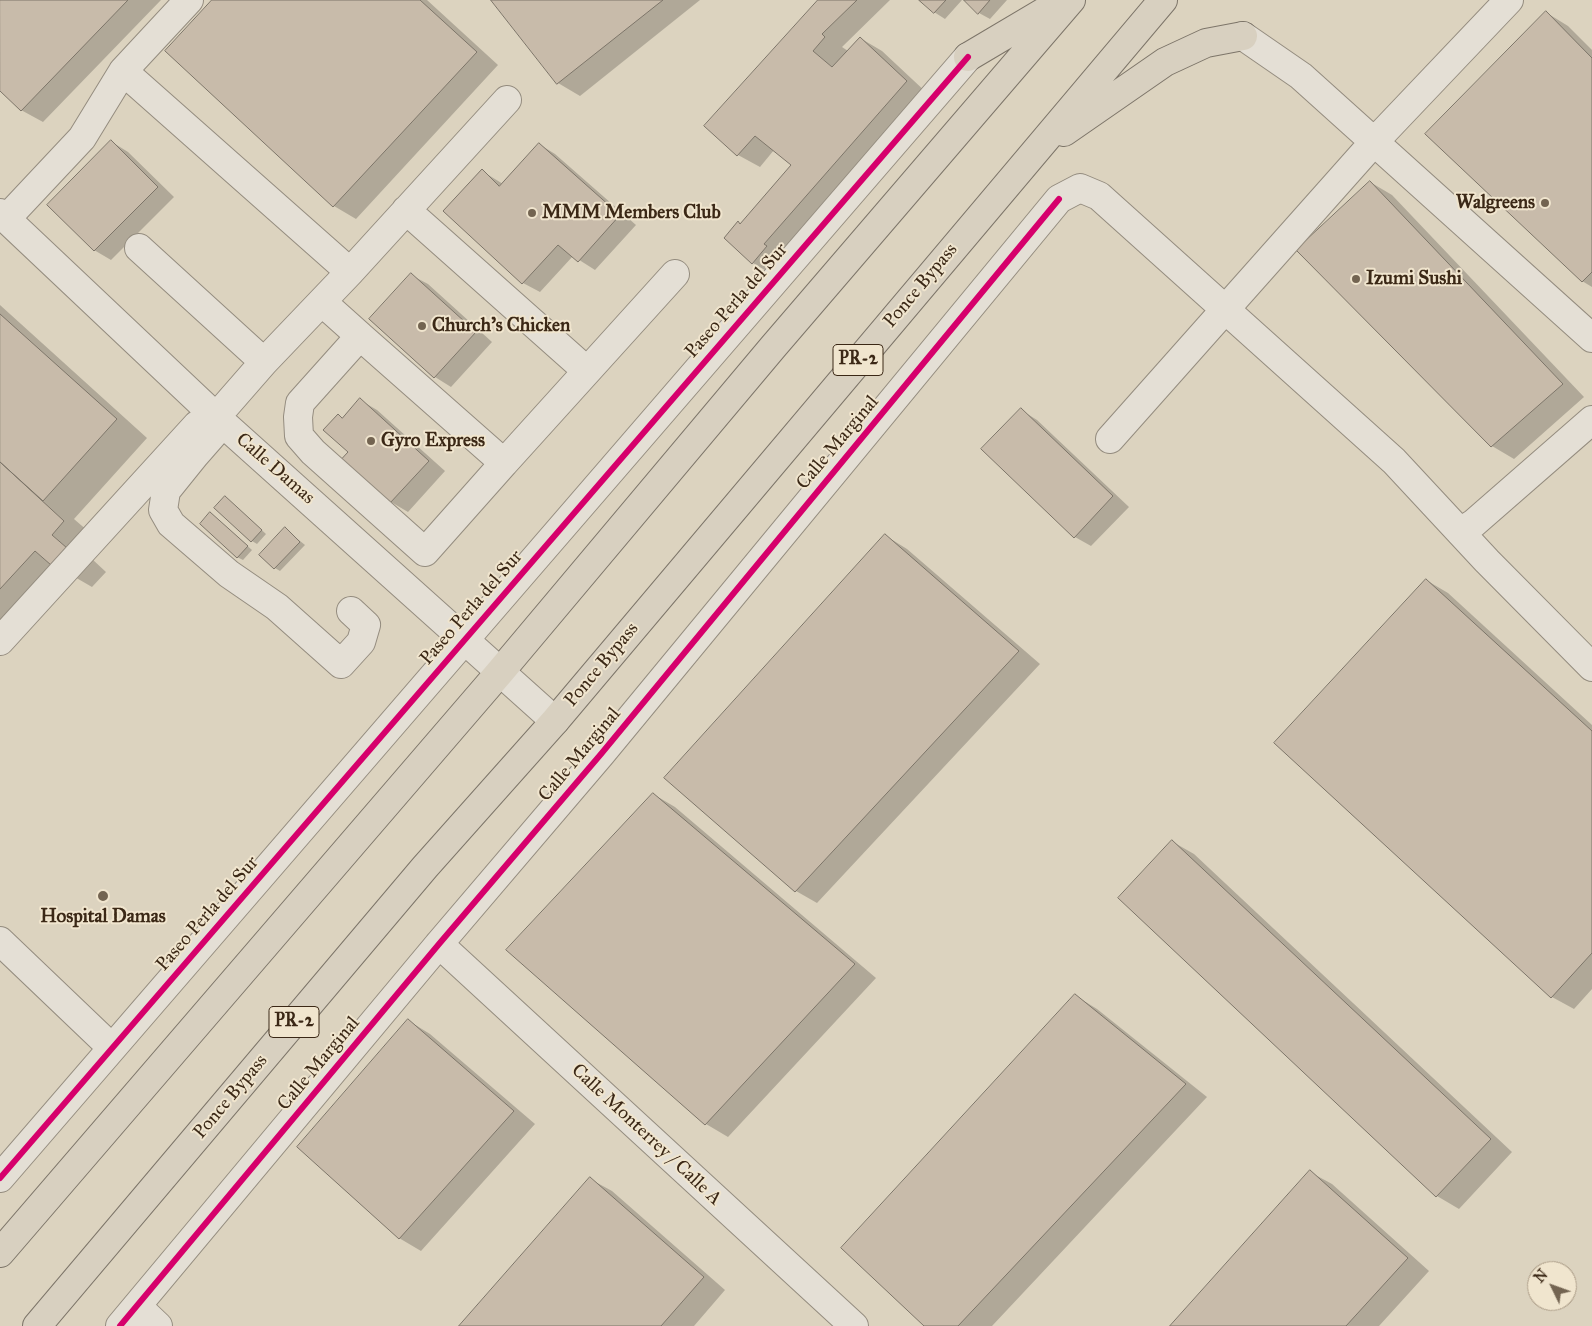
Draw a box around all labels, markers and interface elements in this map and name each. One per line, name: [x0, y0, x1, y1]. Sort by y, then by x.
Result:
place label: Walgreens: [1456, 192, 1535, 214]
marker: Walgreens: [1539, 197, 1551, 209]
place label: MMM Members Club: [542, 202, 721, 224]
marker: MMM Members Club: [526, 207, 538, 219]
street label: Paseo Perla del Sur: [681, 239, 793, 363]
street label: Ponce Bypass: [879, 239, 963, 333]
place label: Izumi Sushi: [1366, 268, 1462, 290]
marker: Izumi Sushi: [1350, 273, 1362, 285]
place label: Church's Chicken: [432, 315, 570, 337]
marker: Church's Chicken: [416, 320, 428, 332]
road number: PR-2: [833, 344, 883, 376]
street label: Calle Marginal: [792, 391, 884, 495]
street label: Calle Damas: [231, 429, 319, 509]
place label: Gyro Express: [381, 430, 485, 452]
marker: Gyro Express: [365, 435, 377, 447]
street label: Paseo Perla del Sur: [416, 546, 528, 670]
street label: Ponce Bypass: [560, 618, 644, 712]
street label: Calle Marginal: [534, 703, 626, 807]
street label: Paseo Perla del Sur: [152, 852, 264, 976]
marker: Hospital Damas: [96, 889, 110, 903]
place label: Hospital Damas: [40, 906, 166, 928]
road number: PR-2: [269, 1006, 319, 1038]
street label: Calle Marginal: [273, 1012, 365, 1116]
street label: Ponce Bypass: [189, 1050, 273, 1144]
street label: Calle Monterrey / Calle A: [566, 1059, 726, 1211]
north arrow: [1527, 1261, 1577, 1311]
text: N: [1531, 1266, 1552, 1286]

